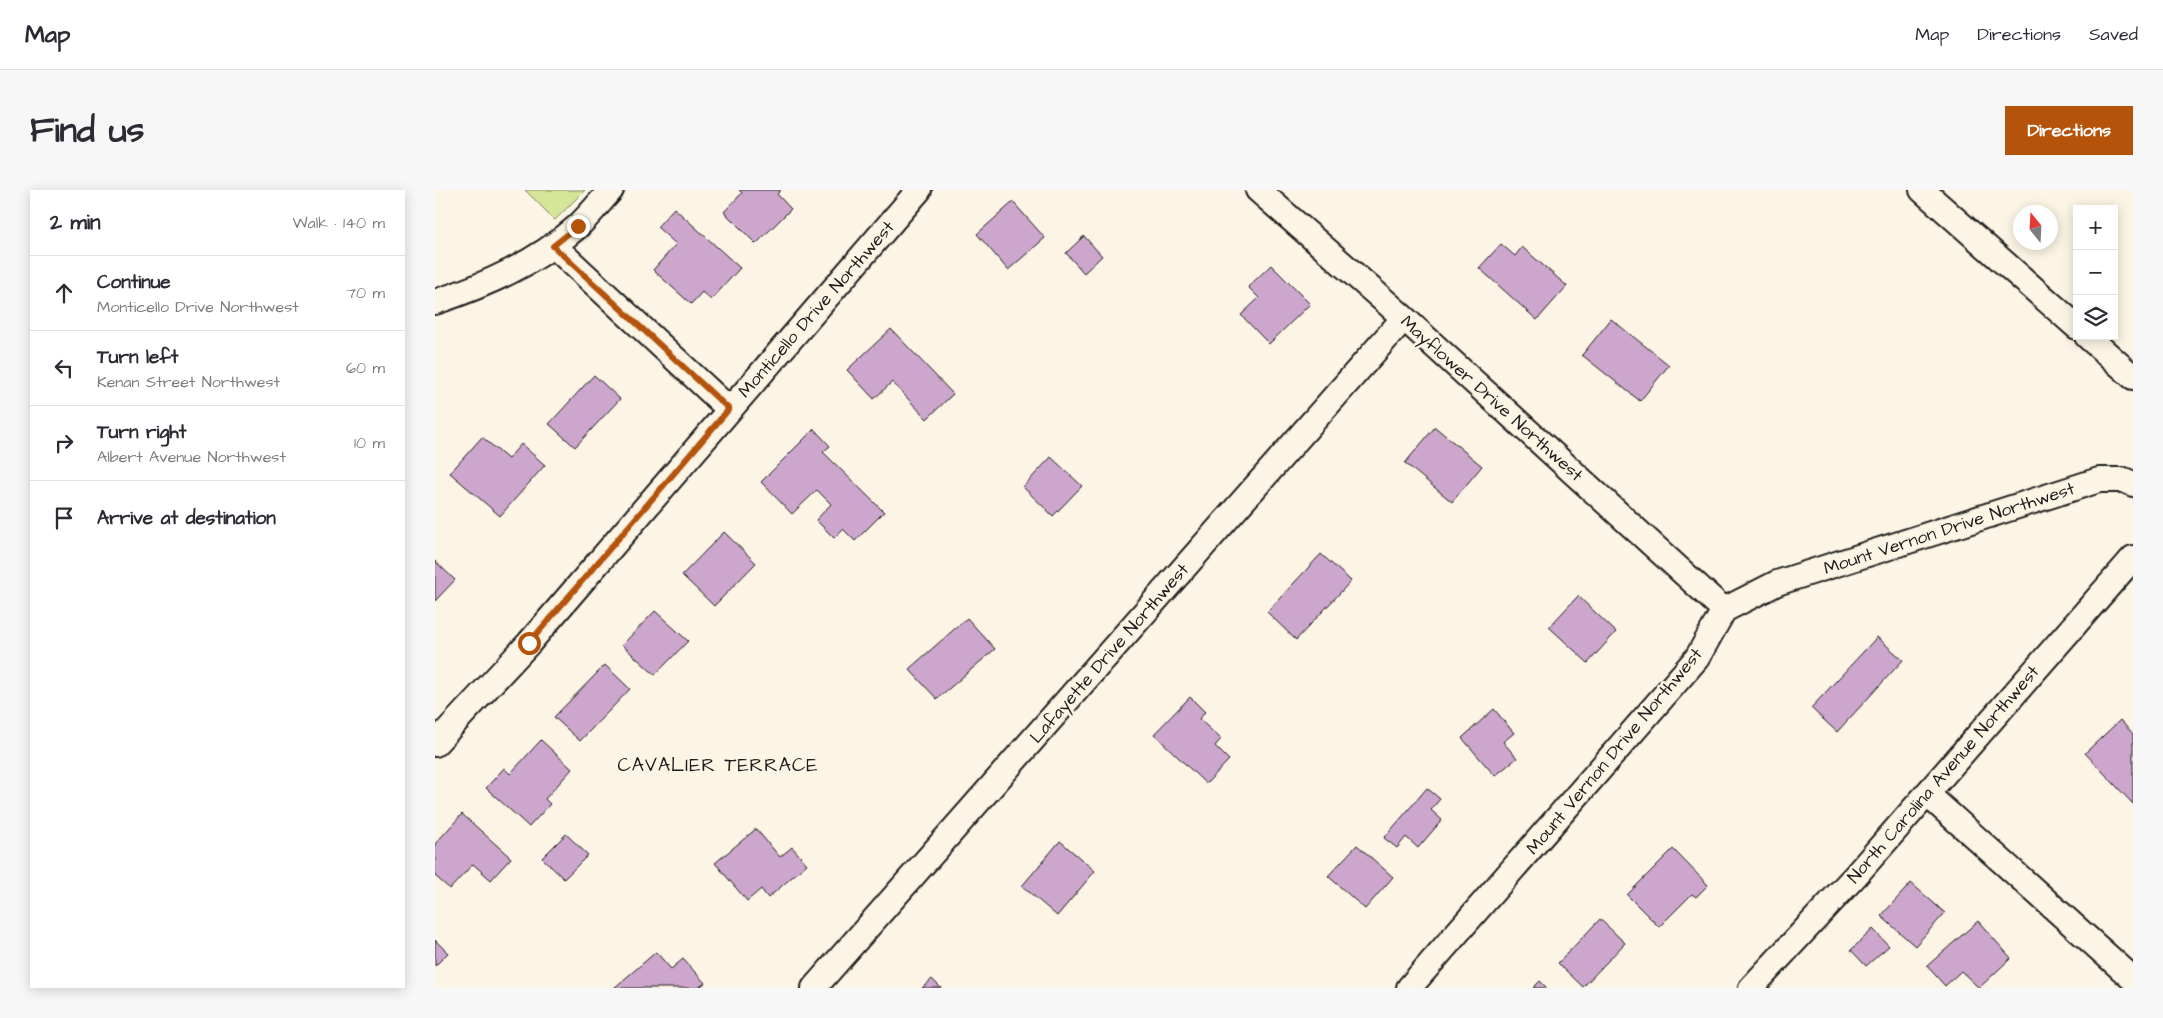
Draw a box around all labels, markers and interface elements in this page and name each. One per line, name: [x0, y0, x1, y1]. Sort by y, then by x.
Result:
text: Map: [25, 18, 70, 52]
text: Map: [1915, 22, 1949, 47]
text: Directions: [1977, 22, 2061, 47]
text: Saved: [2089, 22, 2138, 47]
text: Find us: [30, 106, 144, 155]
button: Directions: [2005, 106, 2133, 155]
north arrow: [2013, 205, 2058, 250]
map controls: [2073, 205, 2118, 340]
button: +: [2073, 205, 2118, 250]
text: 2 min: [50, 208, 100, 237]
text: Walk · 140 m: [293, 212, 385, 234]
route end: [567, 215, 590, 238]
street label: Monticello Drive Northwest: [733, 215, 901, 403]
button: −: [2073, 250, 2118, 295]
text: Continue: [97, 269, 171, 296]
icon: ahead: [50, 279, 78, 307]
text: 70 m: [346, 282, 385, 304]
button: layers: [2073, 295, 2118, 340]
text: Monticello Drive Northwest: [97, 296, 299, 318]
street label: Mayflower Drive Northwest: [1394, 310, 1589, 488]
text: Turn left: [97, 344, 178, 371]
icon: left: [50, 354, 78, 382]
text: 60 m: [346, 357, 385, 379]
text: Kenan Street Northwest: [97, 371, 280, 393]
text: Turn right: [97, 419, 186, 446]
icon: right: [50, 429, 78, 457]
text: 10 m: [354, 432, 385, 454]
text: Albert Avenue Northwest: [97, 446, 286, 468]
street label: Mount Vernon Drive Northwest: [1820, 476, 2079, 581]
icon: arrive: [50, 504, 78, 532]
text: Arrive at destination: [97, 505, 276, 532]
street label: Lafayette Drive Northwest: [1024, 557, 1196, 749]
route start: [518, 632, 541, 655]
street label: Mount Vernon Drive Northwest: [1520, 642, 1709, 860]
street label: North Carolina Avenue Northwest: [1842, 659, 2046, 889]
district label: CAVALIER TERRACE: [617, 752, 819, 779]

